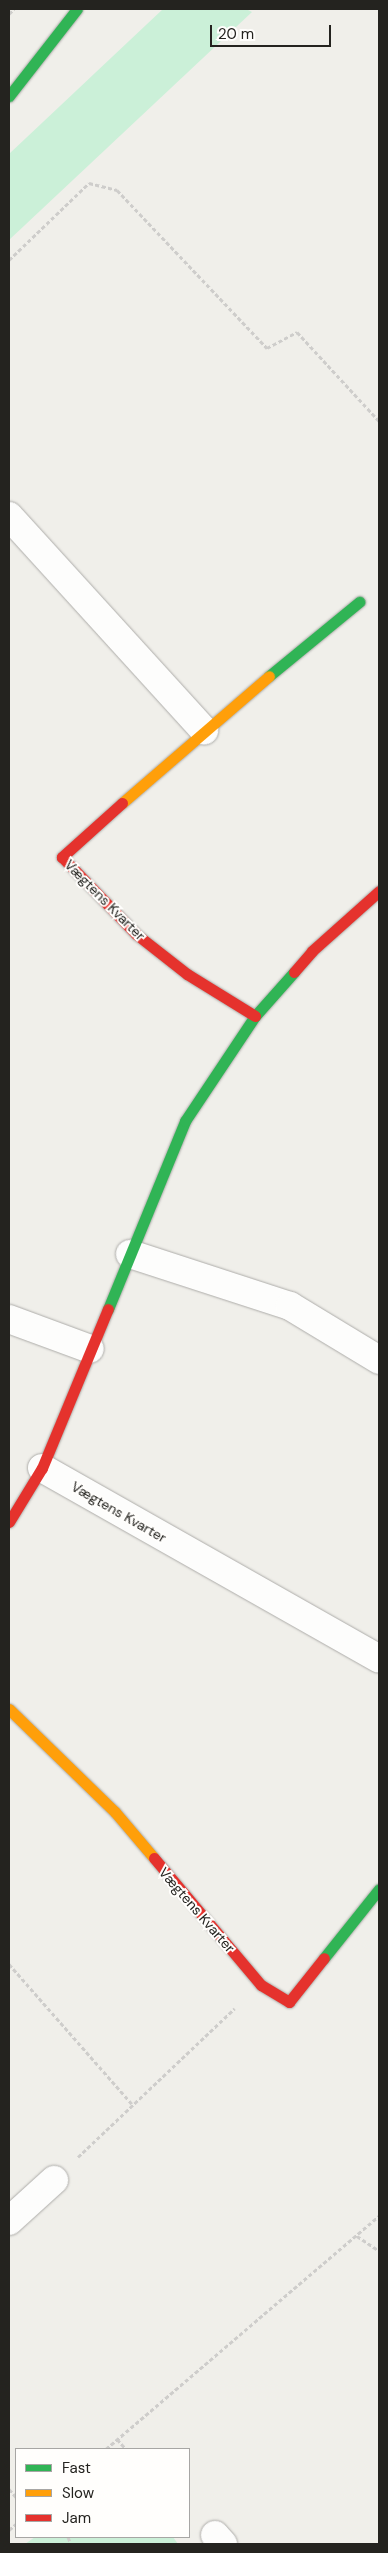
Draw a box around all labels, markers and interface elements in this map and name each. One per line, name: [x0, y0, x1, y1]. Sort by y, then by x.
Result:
scale bar: [213, 15, 334, 47]
text: 20 m: [218, 24, 254, 44]
street label: Vægtens Kvarter: [61, 856, 149, 944]
street label: Vægtens Kvarter: [68, 1478, 170, 1546]
street label: Vægtens Kvarter: [156, 1864, 238, 1956]
legend: [15, 2448, 190, 2538]
text: Fast: [62, 2458, 91, 2478]
text: Slow: [62, 2483, 94, 2503]
text: Jam: [62, 2508, 91, 2528]

